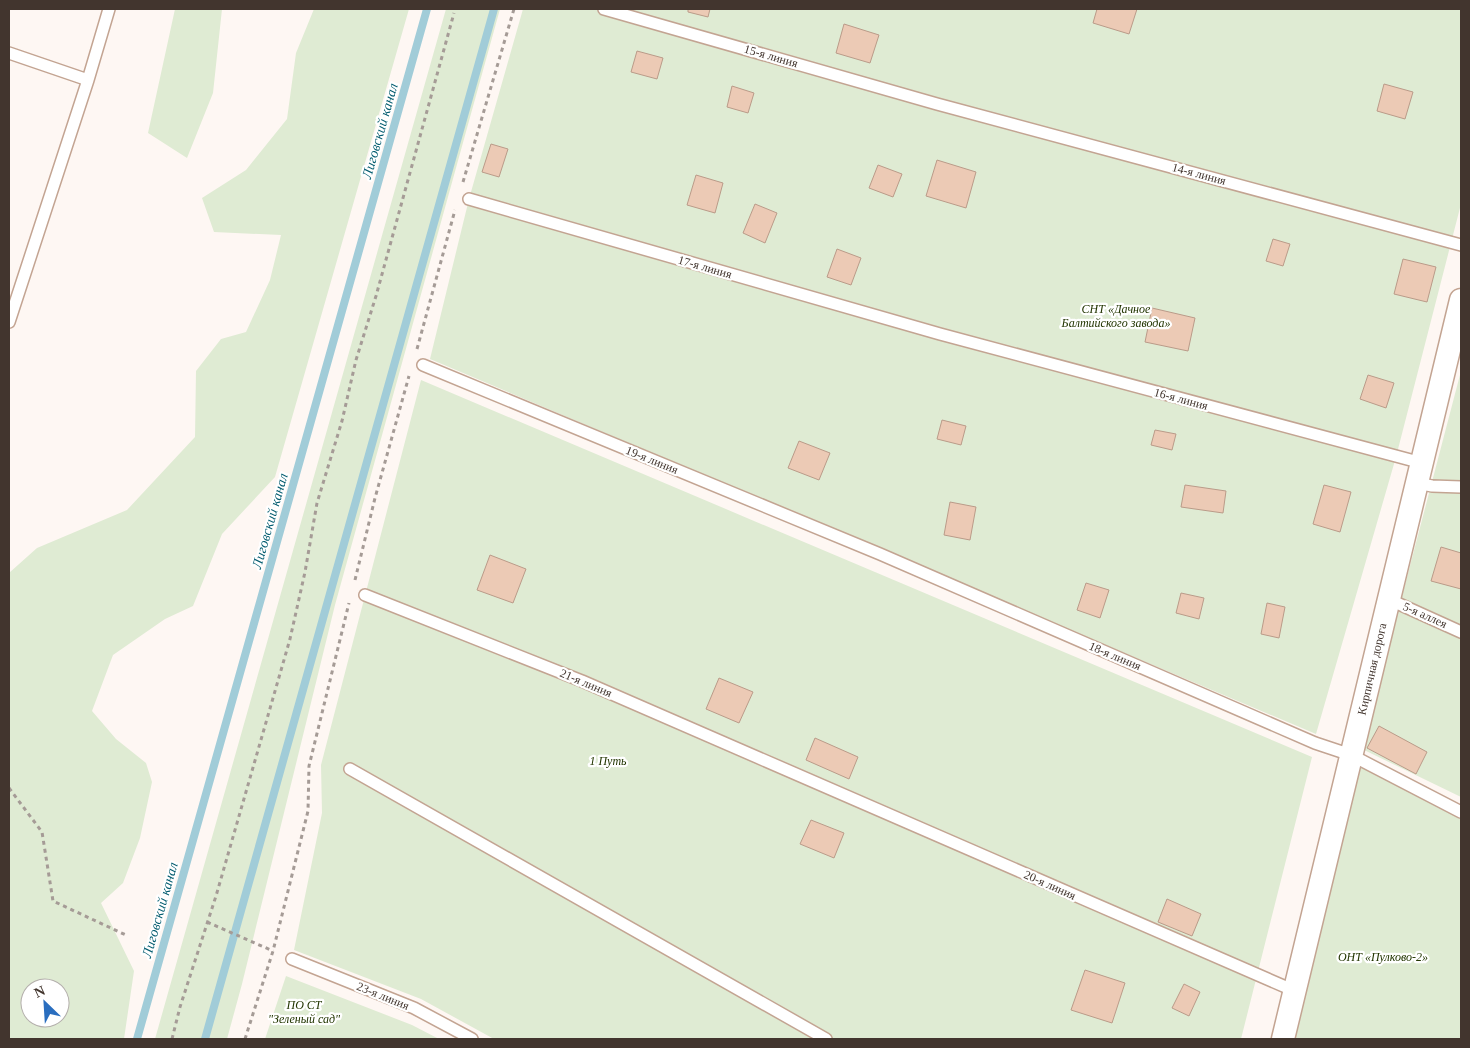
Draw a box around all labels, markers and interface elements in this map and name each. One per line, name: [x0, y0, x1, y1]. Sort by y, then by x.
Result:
street label: 15-я линия: [742, 42, 800, 70]
water label: Лиговский канал: [359, 82, 401, 181]
street label: 14-я линия: [1170, 160, 1228, 188]
street label: 17-я линия: [676, 253, 734, 281]
park label: СНТ «Дачное Балтийского завода»: [1061, 302, 1170, 330]
street label: 16-я линия: [1152, 385, 1210, 413]
street label: 19-я линия: [624, 443, 681, 477]
water label: Лиговский канал: [249, 472, 291, 571]
street label: 5-я аллея: [1401, 599, 1450, 631]
street label: Кирпичная дорога: [1355, 621, 1390, 716]
street label: 18-я линия: [1087, 639, 1144, 673]
street label: 21-я линия: [558, 666, 615, 700]
park label: 1 Путь: [589, 754, 627, 768]
water label: Лиговский канал: [139, 861, 181, 960]
street label: 20-я линия: [1022, 867, 1079, 903]
park label: ОНТ «Пулково-2»: [1338, 950, 1428, 964]
north arrow: [20, 978, 70, 1028]
street label: 23-я линия: [355, 979, 412, 1013]
text: N: [32, 983, 47, 1001]
park label: ПО СТ "Зеленый сад": [268, 998, 341, 1026]

